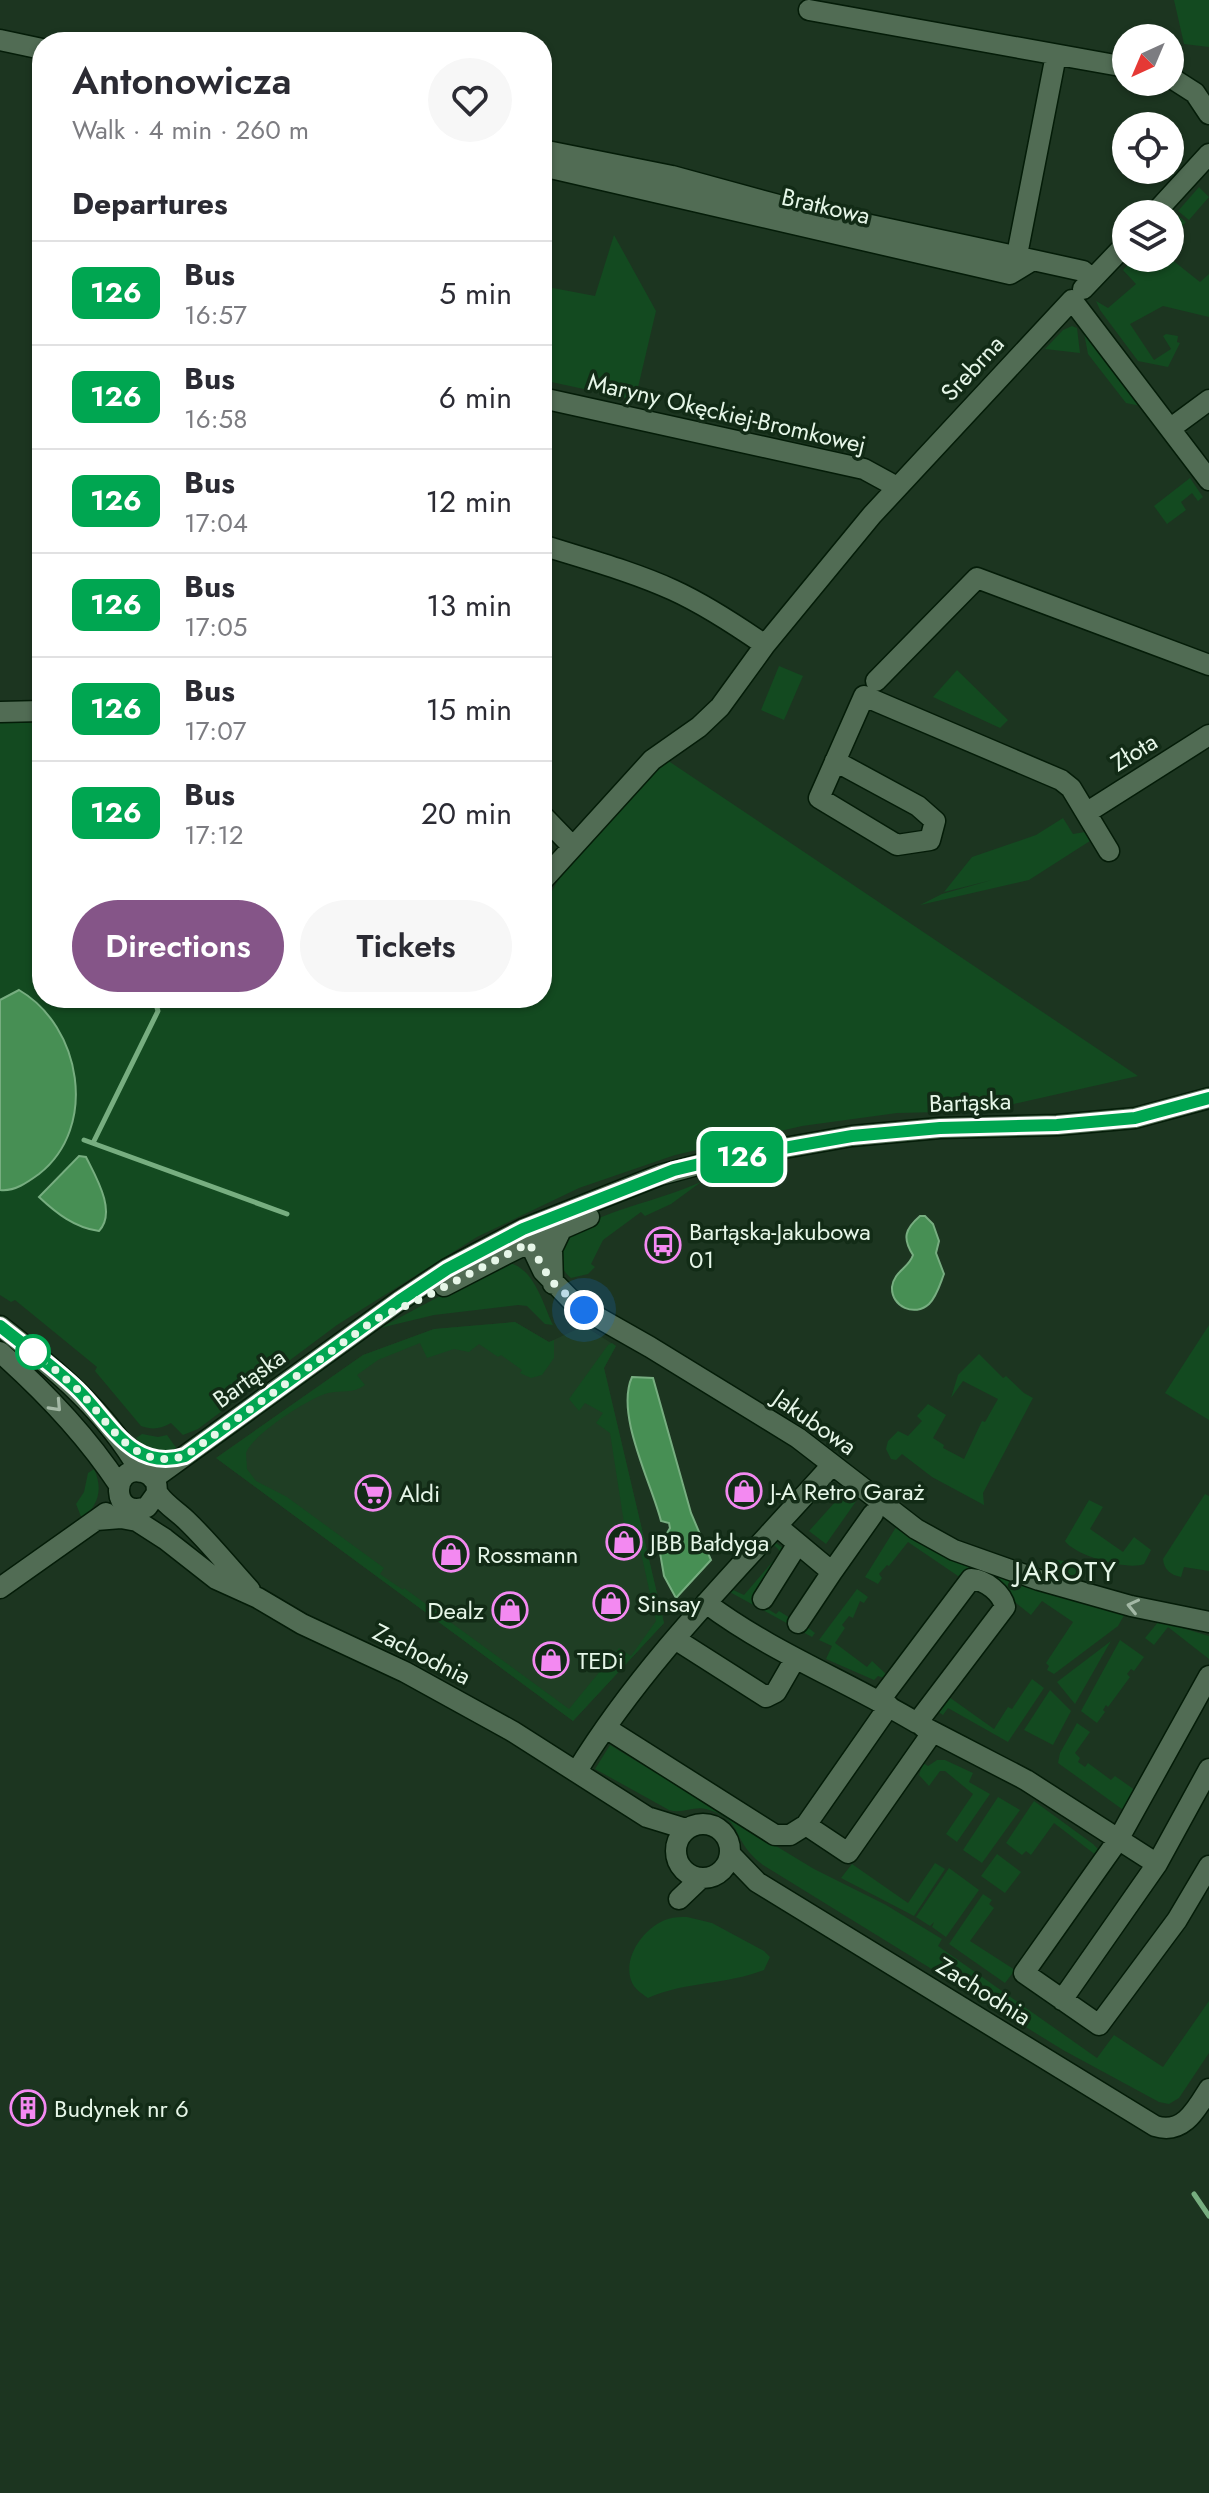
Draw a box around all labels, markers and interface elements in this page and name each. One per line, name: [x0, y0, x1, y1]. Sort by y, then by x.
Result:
north arrow: [1112, 24, 1184, 96]
map controls: [1112, 24, 1184, 272]
text: Antonowicza: [72, 53, 292, 108]
button: heart: [428, 58, 512, 142]
text: Walk · 4 min · 260 m: [72, 111, 309, 149]
button: locate: [1112, 112, 1184, 184]
street label: Bratkowa: [778, 179, 874, 233]
text: Departures: [72, 182, 228, 225]
button: layers: [1112, 200, 1184, 272]
text: Bus: [184, 253, 235, 296]
text: 126: [90, 272, 142, 313]
text: 5 min: [439, 272, 512, 315]
text: 16:57: [184, 296, 247, 334]
street label: Srebrna: [932, 327, 1012, 409]
text: Bus: [184, 357, 235, 400]
street label: Maryny Okęckiej-Bromkowej: [585, 364, 869, 462]
text: 126: [90, 376, 142, 417]
text: 6 min: [439, 376, 512, 419]
text: 16:58: [184, 400, 247, 438]
text: Bus: [184, 461, 235, 504]
text: 126: [90, 480, 142, 521]
text: 12 min: [425, 480, 512, 523]
text: 17:04: [184, 504, 248, 542]
text: Bus: [184, 565, 235, 608]
text: 126: [90, 584, 142, 625]
text: 13 min: [426, 584, 512, 627]
text: 17:05: [184, 608, 247, 646]
text: Bus: [184, 669, 235, 712]
text: 126: [90, 688, 142, 729]
text: 15 min: [426, 688, 512, 731]
text: 17:07: [184, 712, 246, 750]
street label: Złota: [1104, 724, 1164, 780]
text: Bus: [184, 773, 235, 816]
text: 126: [90, 792, 142, 833]
text: 20 min: [421, 792, 512, 835]
text: 17:12: [184, 816, 244, 854]
button: Directions: [72, 900, 284, 992]
button: Tickets: [300, 900, 512, 992]
street label: Bartąska: [928, 1083, 1012, 1121]
line badge: 126: [696, 1131, 788, 1183]
text: 126: [716, 1136, 768, 1177]
place label: Bartąska-Jakubowa 01: [689, 1214, 871, 1277]
bus stop icon: Bartąska-Jakubowa 01: [644, 1226, 682, 1264]
your location: [564, 1290, 604, 1330]
unlabelled marker: [16, 1335, 50, 1369]
street label: Bartąska: [205, 1340, 293, 1416]
street label: Jakubowa: [764, 1379, 864, 1463]
one-way arrow: [47, 1397, 61, 1412]
shop icon: J-A Retro Garaż: [725, 1472, 763, 1510]
supermarket icon: Aldi: [354, 1474, 392, 1512]
place label: J-A Retro Garaż: [767, 1474, 925, 1509]
place label: Aldi: [399, 1476, 440, 1511]
shop icon: JBB Bałdyga: [605, 1523, 643, 1561]
place label: JBB Bałdyga: [647, 1525, 769, 1560]
shop icon: Rossmann: [432, 1535, 470, 1573]
place label: Rossmann: [477, 1537, 578, 1572]
district label: JAROTY: [1010, 1551, 1118, 1592]
shop icon: Sinsay: [592, 1584, 630, 1622]
place label: Sinsay: [637, 1586, 701, 1621]
shop icon: Dealz: [491, 1591, 529, 1629]
place label: Dealz: [427, 1593, 484, 1628]
one-way arrow: [1126, 1598, 1140, 1615]
street label: Zachodnia: [367, 1614, 477, 1694]
shop icon: TEDi: [532, 1641, 570, 1679]
place label: TEDi: [577, 1643, 624, 1678]
street label: Zachodnia: [930, 1948, 1038, 2034]
building icon: Budynek nr 6: [9, 2089, 47, 2127]
place label: Budynek nr 6: [54, 2091, 189, 2126]

